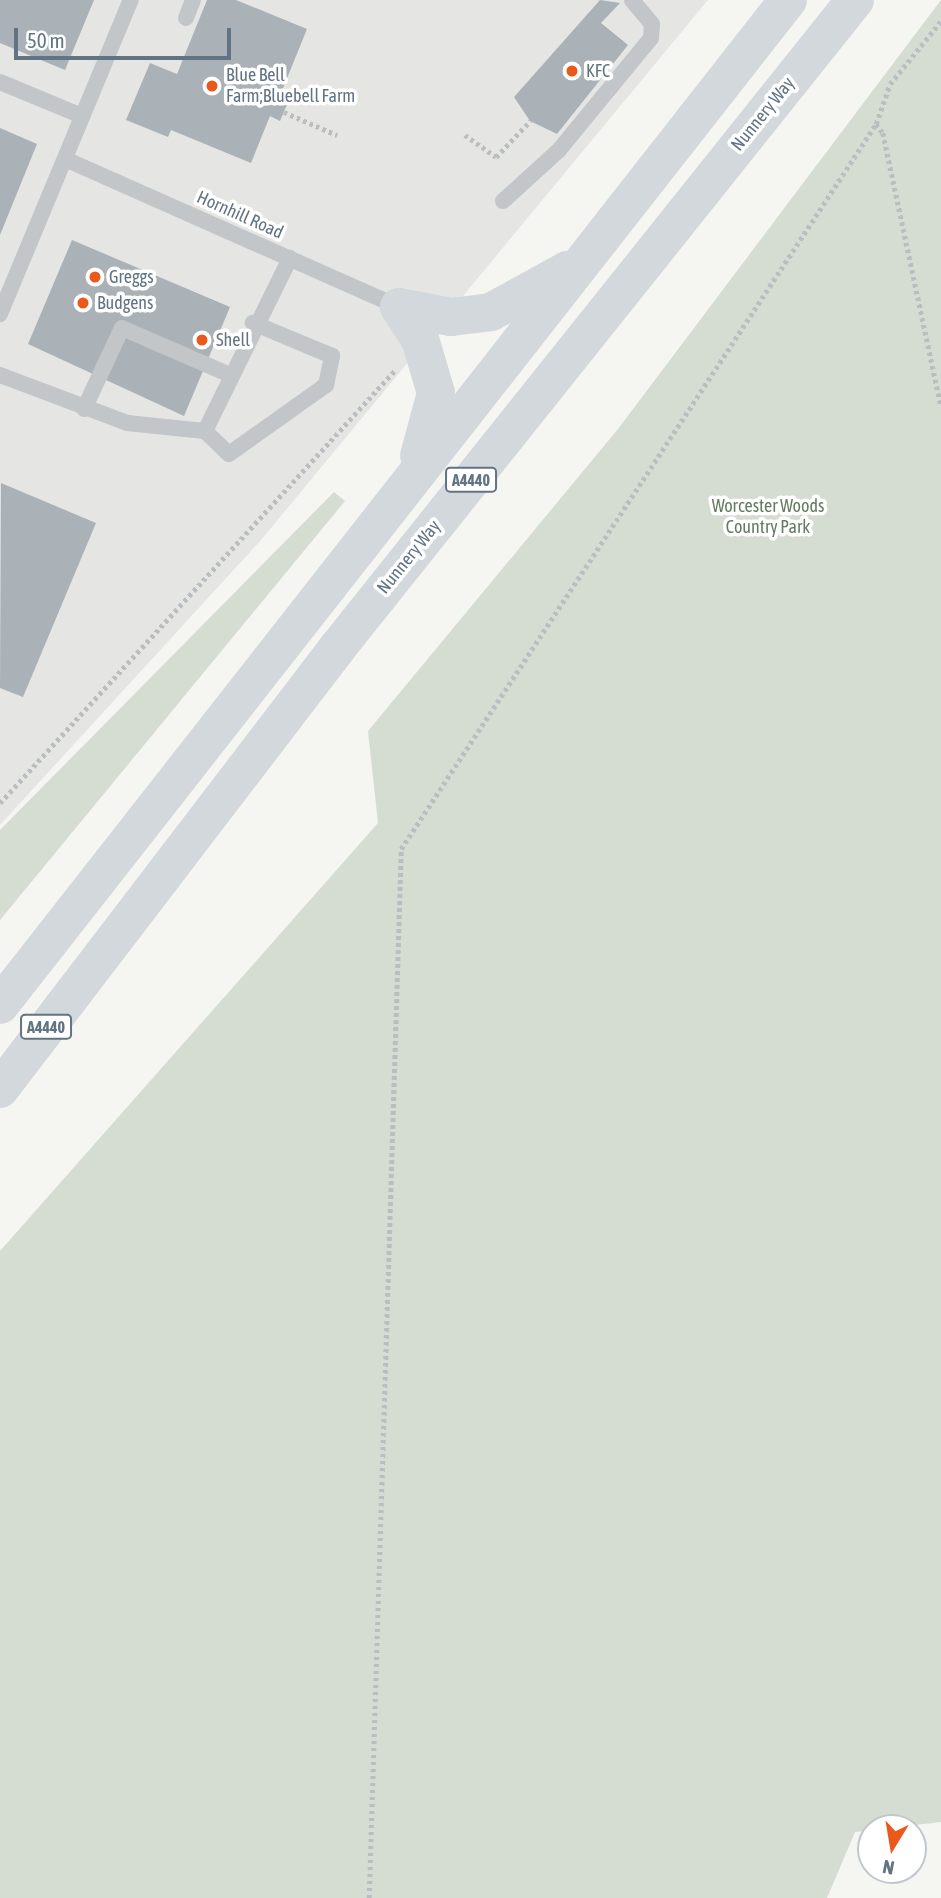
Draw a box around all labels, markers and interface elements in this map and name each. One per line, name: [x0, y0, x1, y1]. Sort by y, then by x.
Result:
scale bar: [18, 14, 234, 58]
text: 50 m: [27, 28, 65, 52]
place label: KFC: [586, 60, 610, 82]
marker: KFC: [564, 63, 580, 79]
place label: Blue Bell Farm;Bluebell Farm: [226, 65, 355, 108]
street label: Nunnery Way: [727, 73, 799, 155]
marker: Blue Bell Farm;Bluebell Farm: [204, 78, 220, 94]
street label: Hornhill Road: [193, 186, 287, 244]
place label: Greggs: [109, 266, 153, 288]
marker: Greggs: [87, 269, 103, 285]
place label: Budgens: [97, 292, 153, 314]
marker: Budgens: [75, 295, 91, 311]
place label: Shell: [216, 329, 250, 351]
marker: Shell: [194, 332, 210, 348]
road number: A4440: [445, 467, 497, 492]
park label: Worcester Woods Country Park: [712, 496, 824, 538]
street label: Nunnery Way: [373, 516, 445, 598]
road number: A4440: [20, 1015, 72, 1040]
north arrow: [857, 1814, 927, 1884]
text: N: [881, 1856, 896, 1880]

